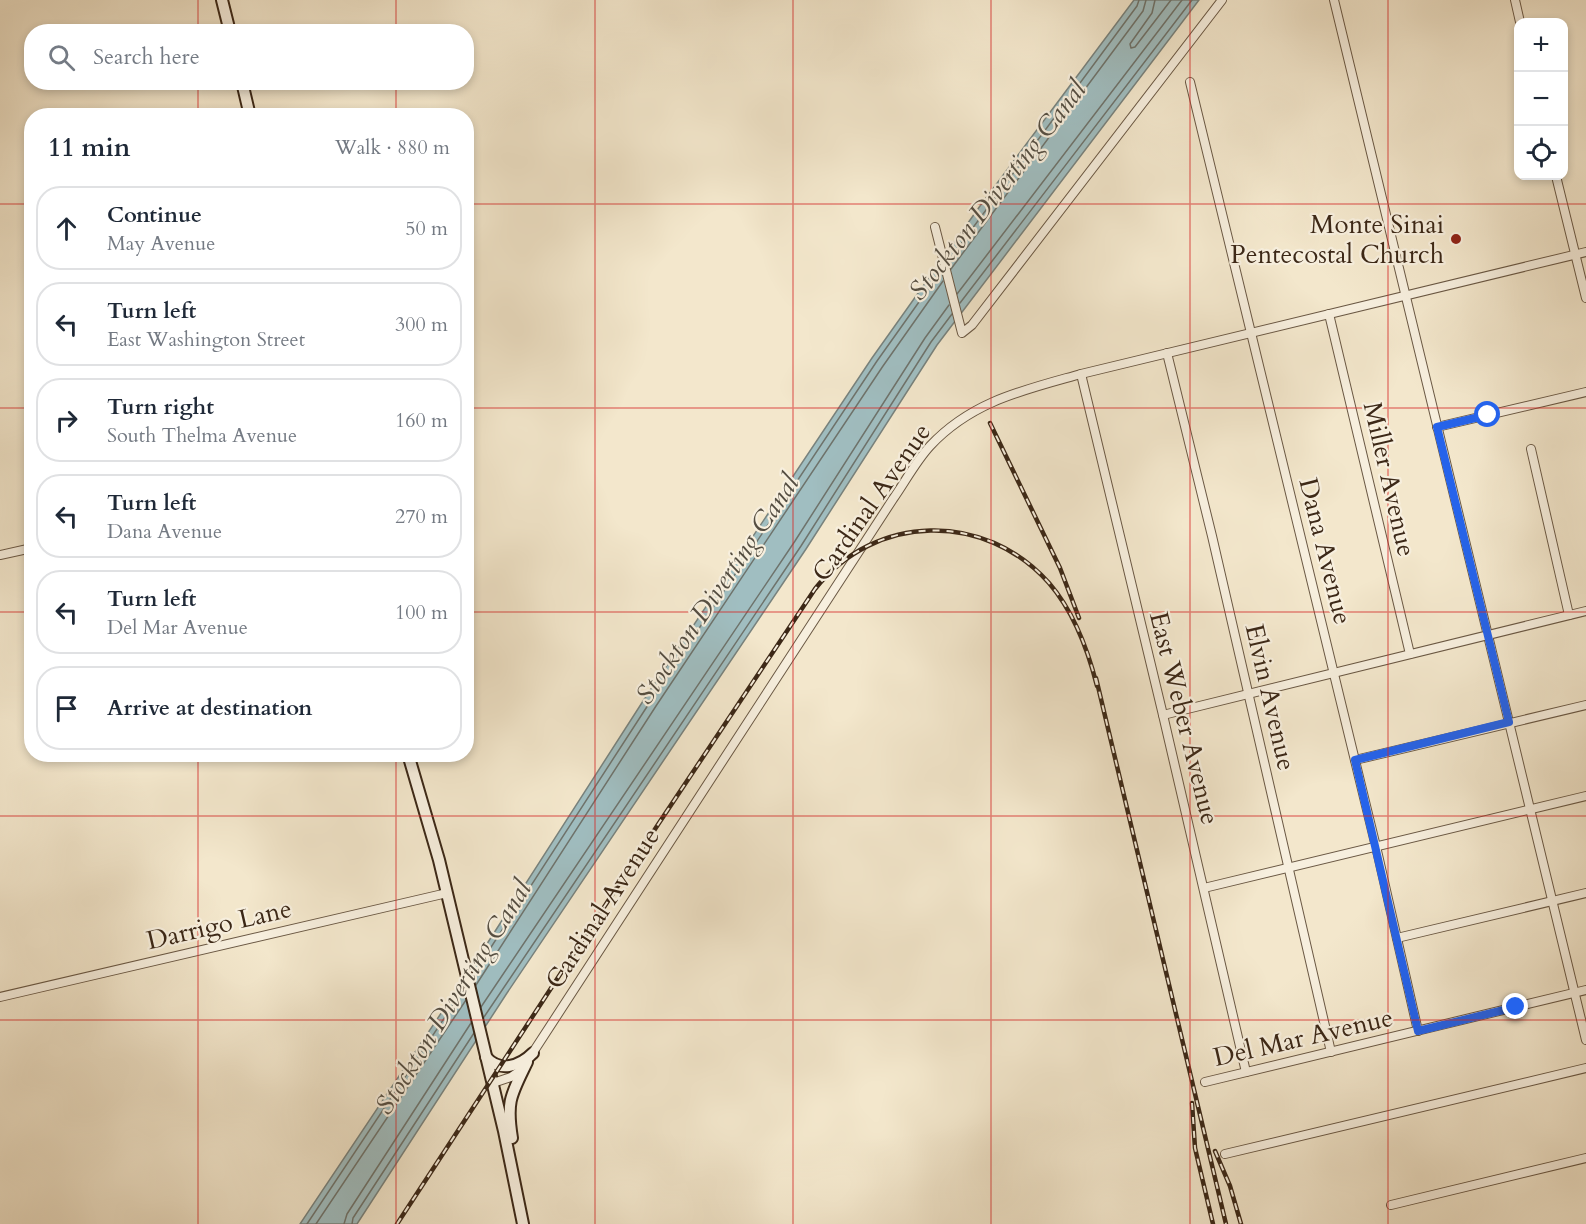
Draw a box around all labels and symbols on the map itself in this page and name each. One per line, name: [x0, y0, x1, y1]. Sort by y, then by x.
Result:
water label: Stockton Diverting Canal: [900, 72, 1095, 308]
place label: Monte Sinai Pentecostal Church: [1230, 207, 1444, 272]
marker: Monte Sinai Pentecostal Church: [1449, 232, 1463, 246]
street label: Miller Avenue: [1355, 398, 1424, 560]
route start: [1474, 401, 1500, 427]
street label: Cardinal Avenue: [804, 416, 939, 588]
water label: Stockton Diverting Canal: [627, 467, 809, 712]
street label: Dana Avenue: [1290, 474, 1361, 628]
street label: East Weber Avenue: [1141, 608, 1228, 828]
street label: Elvin Avenue: [1237, 620, 1304, 774]
street label: Cardinal Avenue: [537, 821, 668, 996]
water label: Stockton Diverting Canal: [366, 872, 541, 1122]
street label: Darrigo Lane: [143, 891, 295, 958]
route end: [1502, 993, 1528, 1019]
street label: Del Mar Avenue: [1210, 1000, 1396, 1075]

